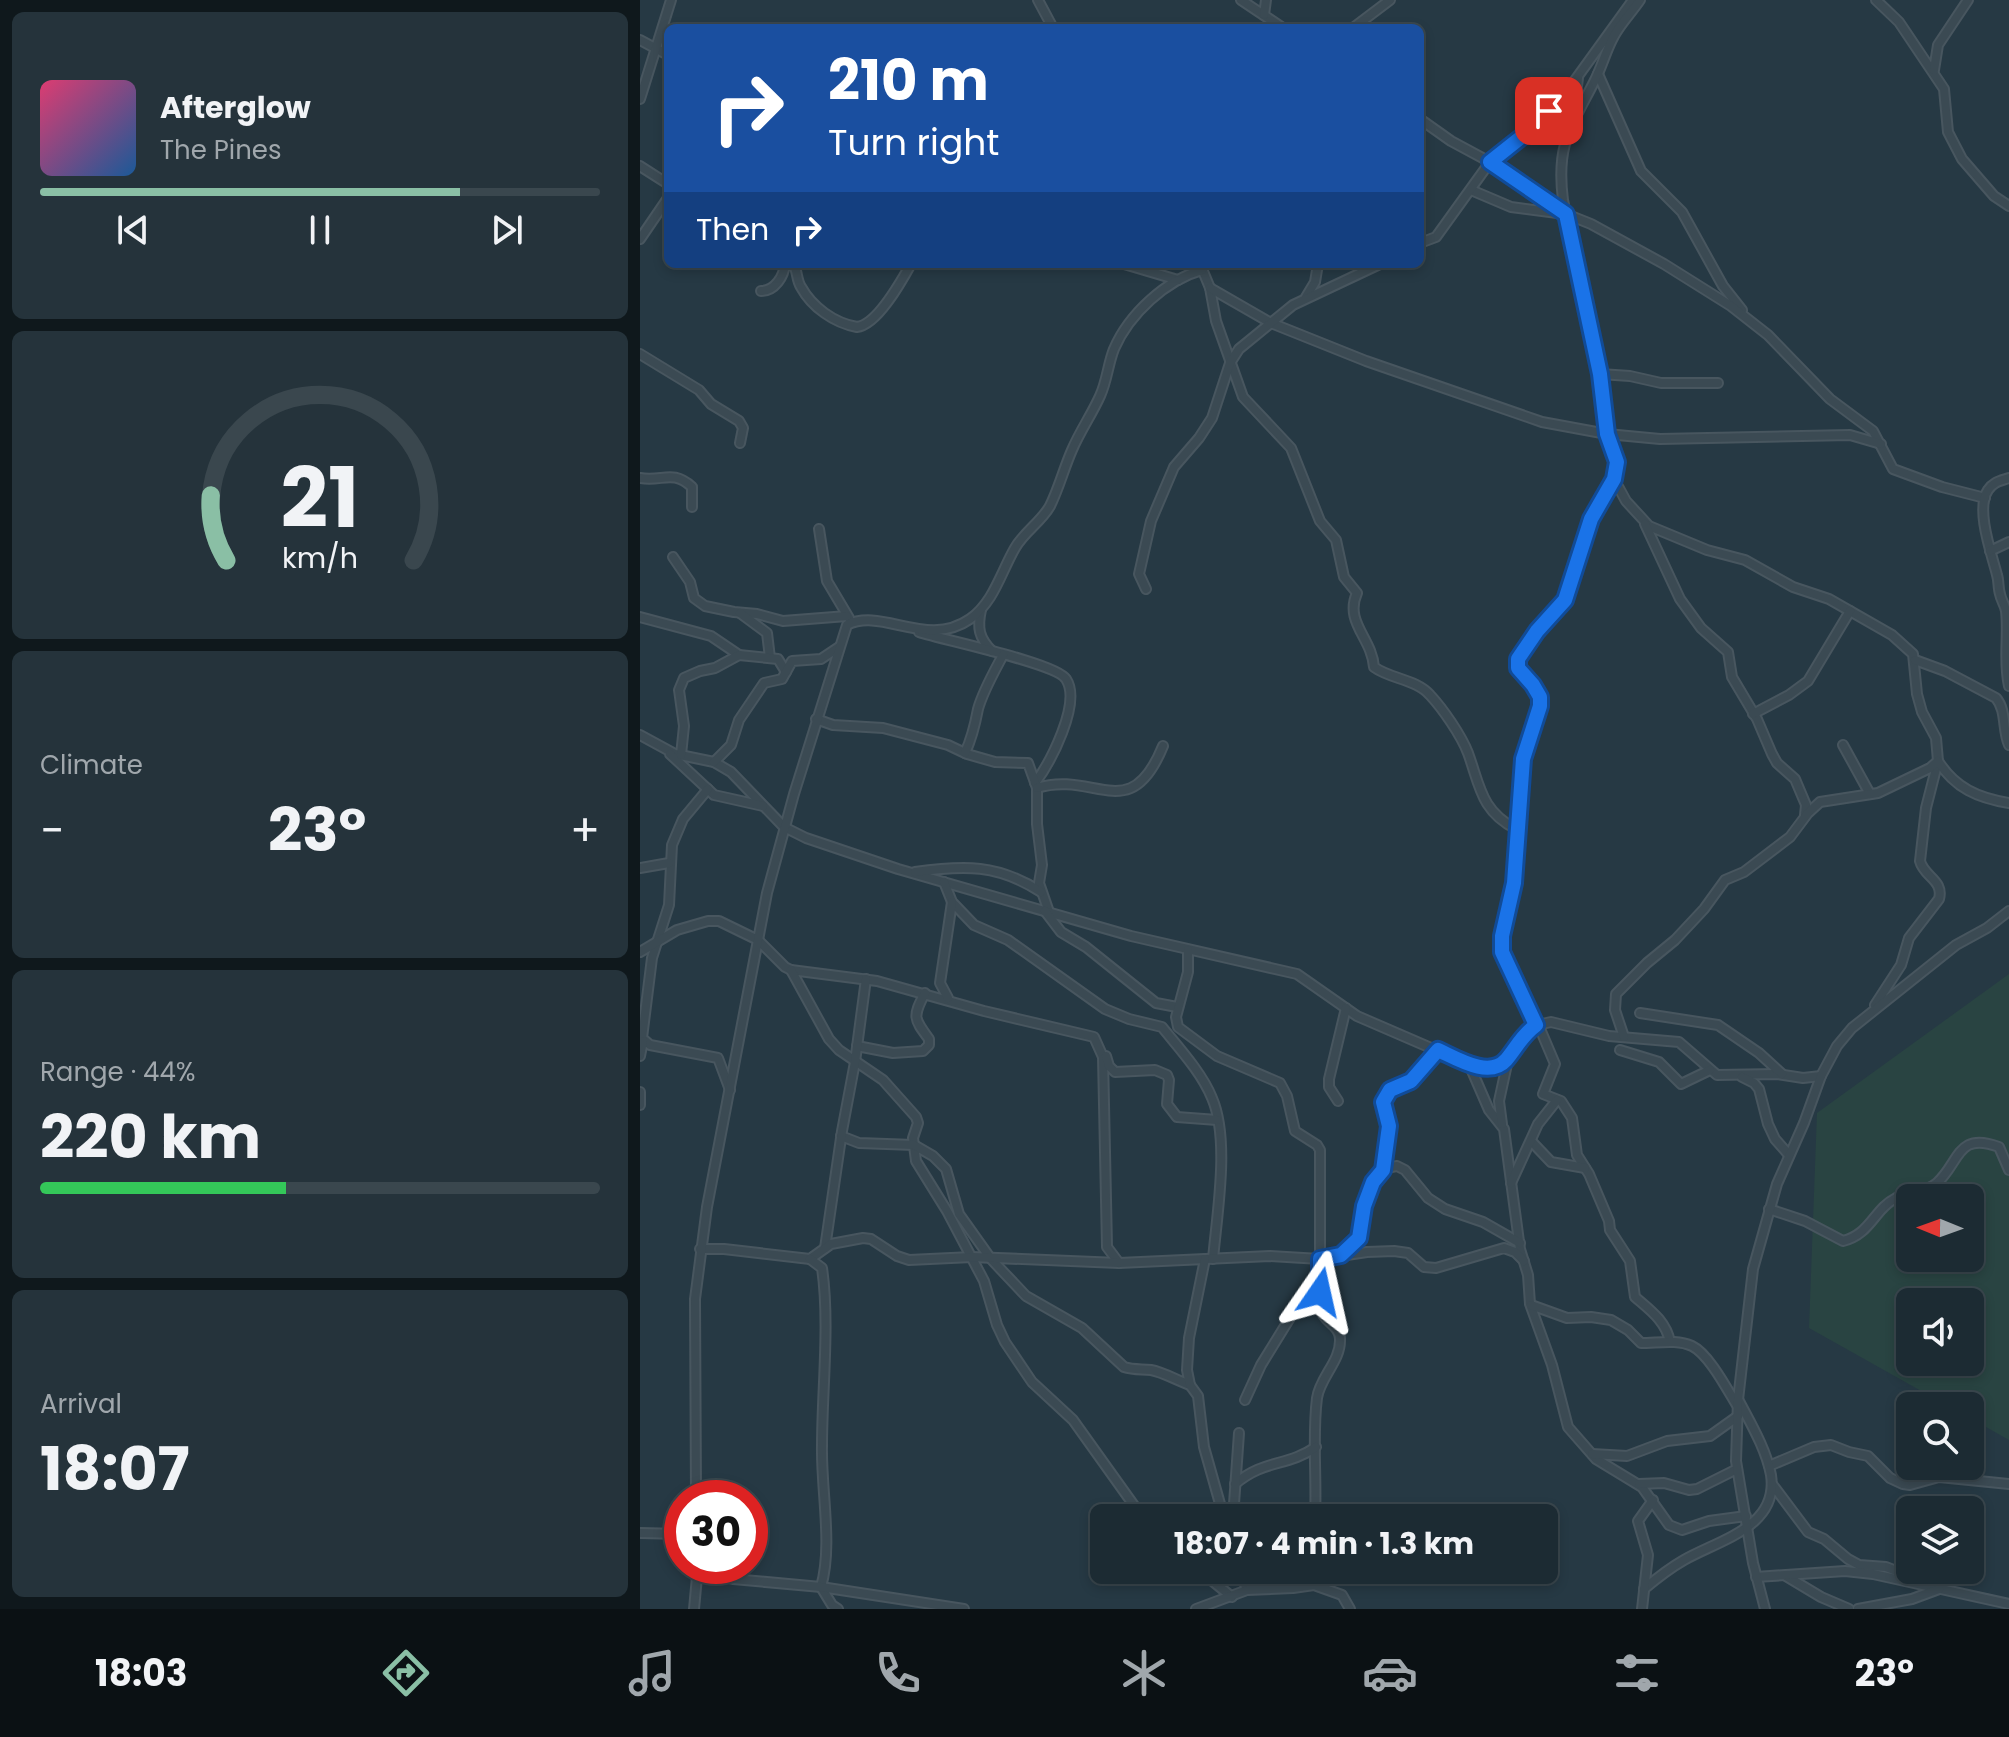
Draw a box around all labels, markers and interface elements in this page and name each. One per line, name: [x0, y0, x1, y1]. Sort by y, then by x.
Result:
text: 210 m: [828, 41, 989, 120]
icon: right: [696, 56, 800, 160]
pin: [1515, 77, 1583, 145]
text: Afterglow: [160, 86, 311, 129]
icon: arrive: [1527, 89, 1571, 133]
text: Turn right: [828, 117, 999, 168]
text: The Pines: [160, 132, 282, 168]
icon: previous: [111, 208, 155, 252]
icon: pause: [298, 208, 342, 252]
icon: next: [485, 208, 529, 252]
text: Then: [696, 208, 769, 251]
icon: right: [785, 208, 829, 252]
text: 21: [281, 440, 359, 556]
text: km/h: [282, 538, 358, 578]
text: Climate: [40, 747, 143, 783]
text: 23°: [268, 788, 366, 872]
text: −: [40, 800, 64, 861]
text: +: [570, 800, 600, 861]
text: Range · 44%: [40, 1054, 196, 1090]
text: 220 km: [40, 1095, 261, 1179]
north arrow: [1896, 1184, 1984, 1272]
map controls: [1896, 1184, 1984, 1584]
position arrow: [1278, 1250, 1362, 1334]
button: sound: [1896, 1288, 1984, 1376]
text: Arrival: [40, 1386, 122, 1422]
button: search: [1896, 1392, 1984, 1480]
text: 18:07: [40, 1427, 190, 1511]
speed limit sign: 30: [664, 1480, 768, 1584]
button: layers: [1896, 1496, 1984, 1584]
text: 18:07 · 4 min · 1.3 km: [1174, 1522, 1474, 1565]
icon: directions: [378, 1645, 434, 1701]
icon: music: [624, 1645, 680, 1701]
icon: phone: [870, 1645, 926, 1701]
icon: climate: [1116, 1645, 1172, 1701]
icon: car: [1362, 1645, 1418, 1701]
icon: filters: [1609, 1645, 1665, 1701]
text: 18:03: [95, 1648, 187, 1699]
text: 23°: [1855, 1648, 1914, 1699]

